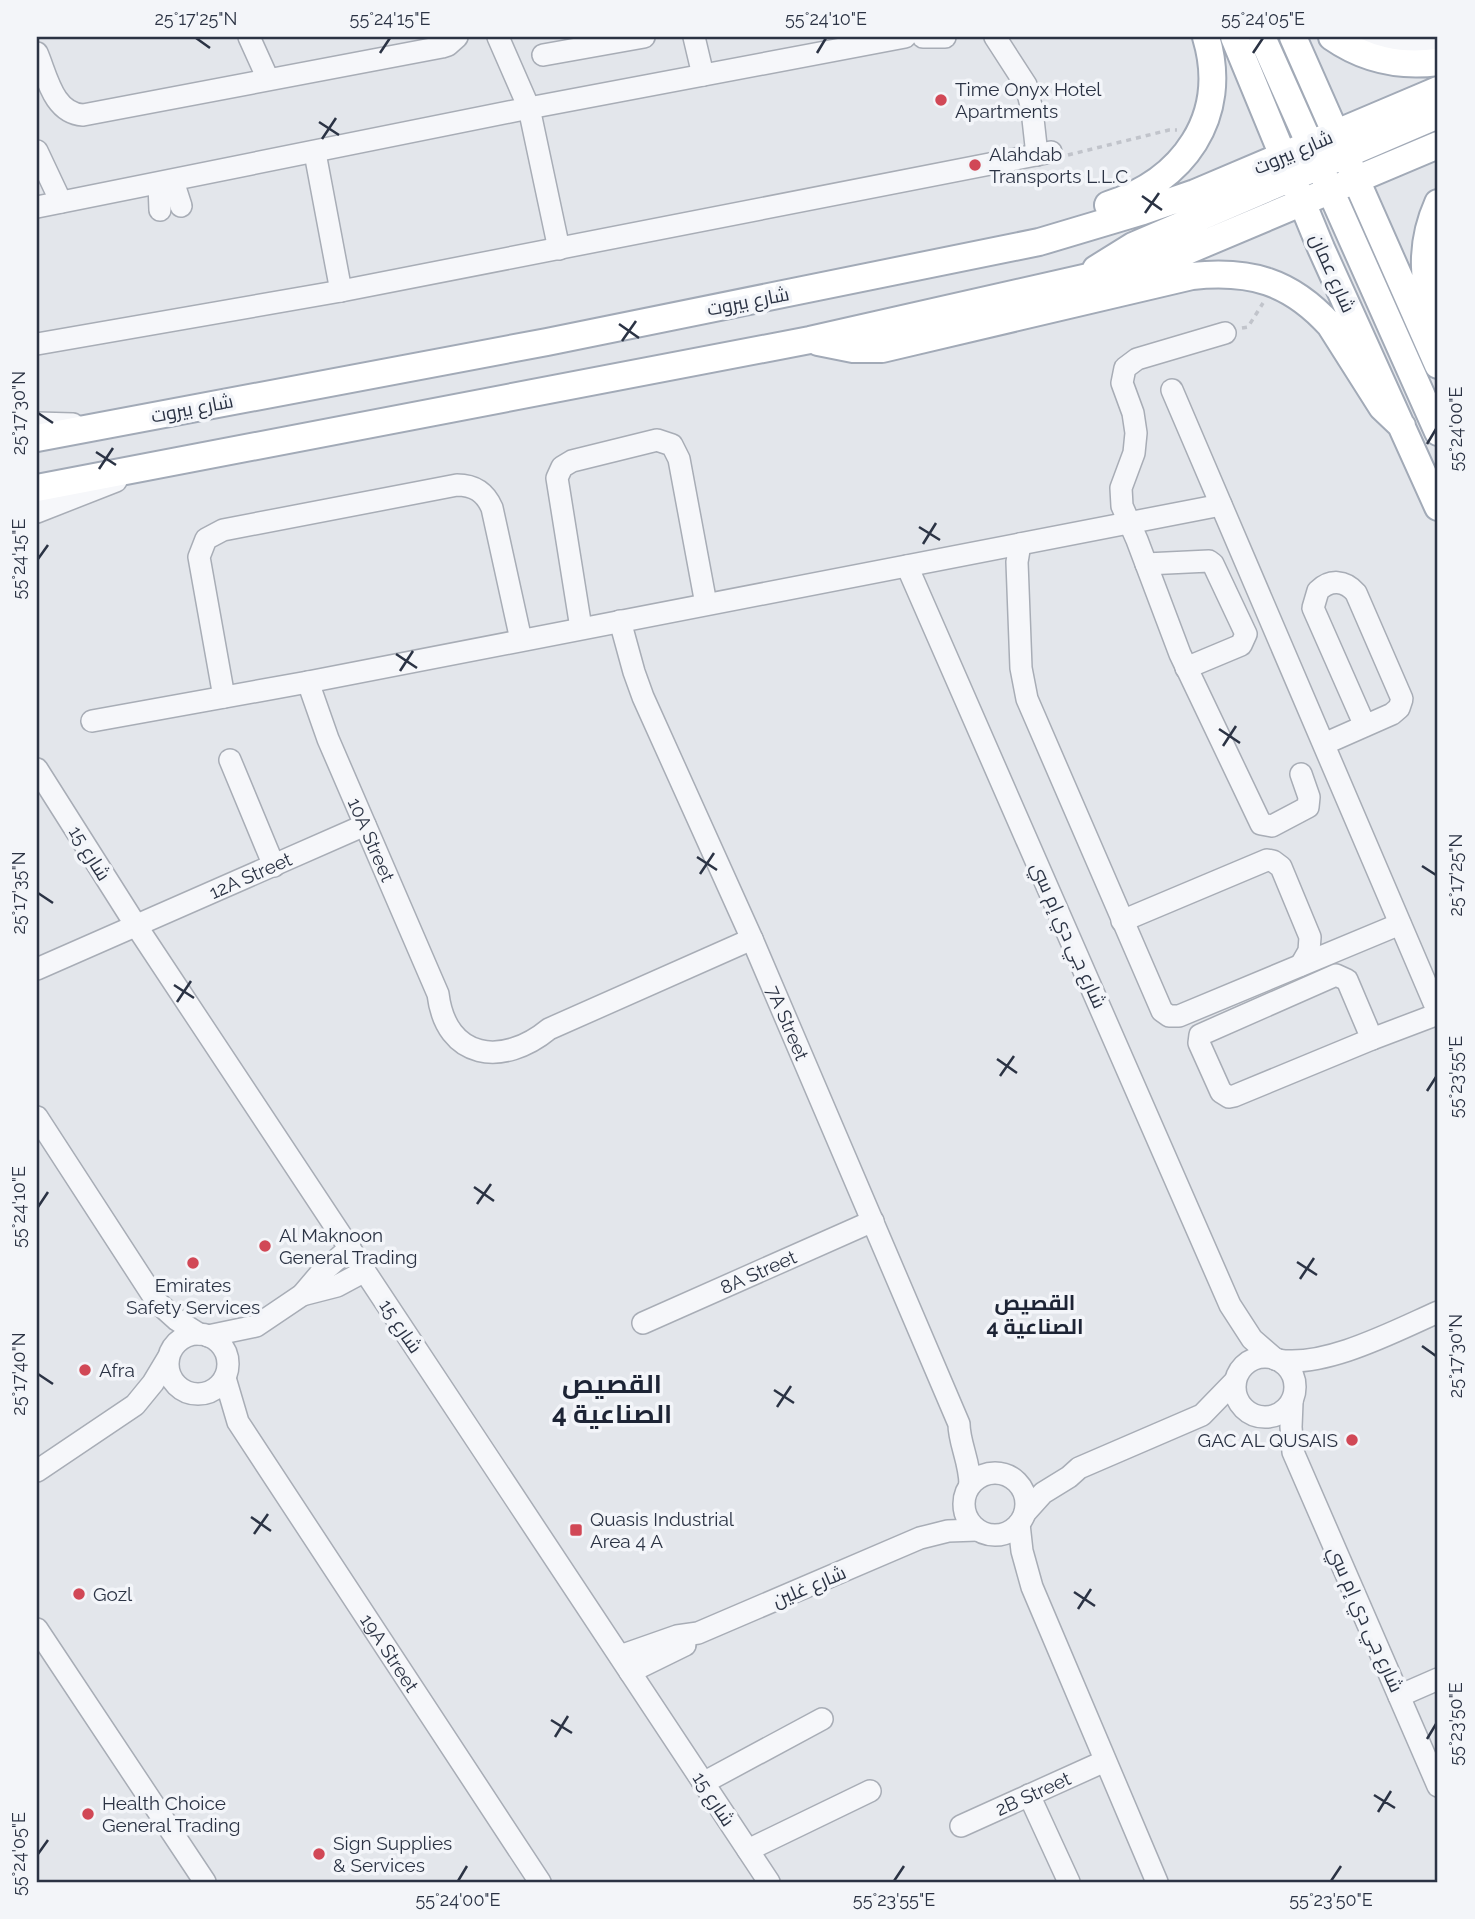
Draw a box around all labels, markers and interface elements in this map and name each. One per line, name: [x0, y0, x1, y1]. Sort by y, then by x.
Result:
text: 25°17'25"N: [154, 8, 238, 29]
text: 55°24'15"E: [350, 8, 430, 29]
text: 55°24'10"E: [785, 8, 867, 29]
text: 55°24'05"E: [1221, 8, 1305, 29]
place label: Time Onyx Hotel Apartments: [955, 78, 1102, 122]
marker: Time Onyx Hotel Apartments: [933, 92, 949, 108]
street label: شارع بيروت: [1250, 126, 1337, 181]
place label: Alahdab Transports L.L.C: [989, 143, 1128, 187]
marker: Alahdab Transports L.L.C: [967, 157, 983, 173]
street label: شارع عمان: [1303, 230, 1360, 317]
street label: شارع بيروت: [705, 282, 792, 323]
text: 25°17'30"N: [8, 371, 29, 455]
text: 55°24'00"E: [1445, 386, 1466, 472]
street label: شارع بيروت: [149, 389, 236, 430]
text: 55°24'15"E: [8, 519, 29, 599]
street label: 10A Street: [344, 794, 399, 886]
street label: شارع 15: [62, 822, 115, 886]
text: 25°17'25"N: [1445, 833, 1466, 917]
street label: 12A Street: [206, 847, 296, 903]
text: 25°17'35"N: [8, 851, 29, 935]
street label: شارع جي دي إم سي: [1023, 859, 1111, 1013]
street label: 7A Street: [762, 982, 814, 1064]
text: 55°23'55"E: [1445, 1036, 1466, 1118]
text: 55°24'10"E: [8, 1166, 29, 1248]
place label: Al Maknoon General Trading: [279, 1224, 418, 1268]
marker: Al Maknoon General Trading: [257, 1238, 273, 1254]
street label: 8A Street: [717, 1245, 800, 1298]
marker: Emirates Safety Services: [185, 1255, 201, 1271]
place label: Emirates Safety Services: [126, 1274, 260, 1318]
district label: القصيص الصناعية 4: [987, 1290, 1084, 1339]
street label: شارع 15: [373, 1295, 427, 1359]
text: 25°17'30"N: [1445, 1314, 1466, 1398]
text: 25°17'40"N: [8, 1332, 29, 1416]
place label: Afra: [99, 1359, 135, 1381]
marker: Afra: [77, 1362, 93, 1378]
district label: القصيص الصناعية 4: [552, 1369, 672, 1429]
place label: GAC AL QUSAIS: [1198, 1429, 1338, 1451]
marker: GAC AL QUSAIS: [1344, 1432, 1360, 1448]
place label: Quasis Industrial Area 4 A: [590, 1508, 735, 1552]
marker: Quasis Industrial Area 4 A: [568, 1522, 584, 1538]
street label: شارع جي دي إم سي: [1320, 1543, 1408, 1697]
street label: شارع غلين: [769, 1561, 850, 1614]
place label: Gozl: [93, 1583, 133, 1605]
marker: Gozl: [71, 1586, 87, 1602]
street label: 19A Street: [356, 1610, 424, 1697]
text: 55°23'50"E: [1445, 1682, 1466, 1766]
street label: 2B Street: [992, 1767, 1075, 1820]
street label: شارع 15: [686, 1768, 740, 1832]
place label: Health Choice General Trading: [102, 1792, 241, 1836]
marker: Health Choice General Trading: [80, 1806, 96, 1822]
text: 55°24'05"E: [8, 1812, 29, 1896]
place label: Sign Supplies & Services: [333, 1832, 452, 1876]
marker: Sign Supplies & Services: [311, 1846, 327, 1862]
text: 55°24'00"E: [415, 1889, 501, 1910]
text: 55°23'55"E: [853, 1889, 935, 1910]
text: 55°23'50"E: [1289, 1889, 1373, 1910]

